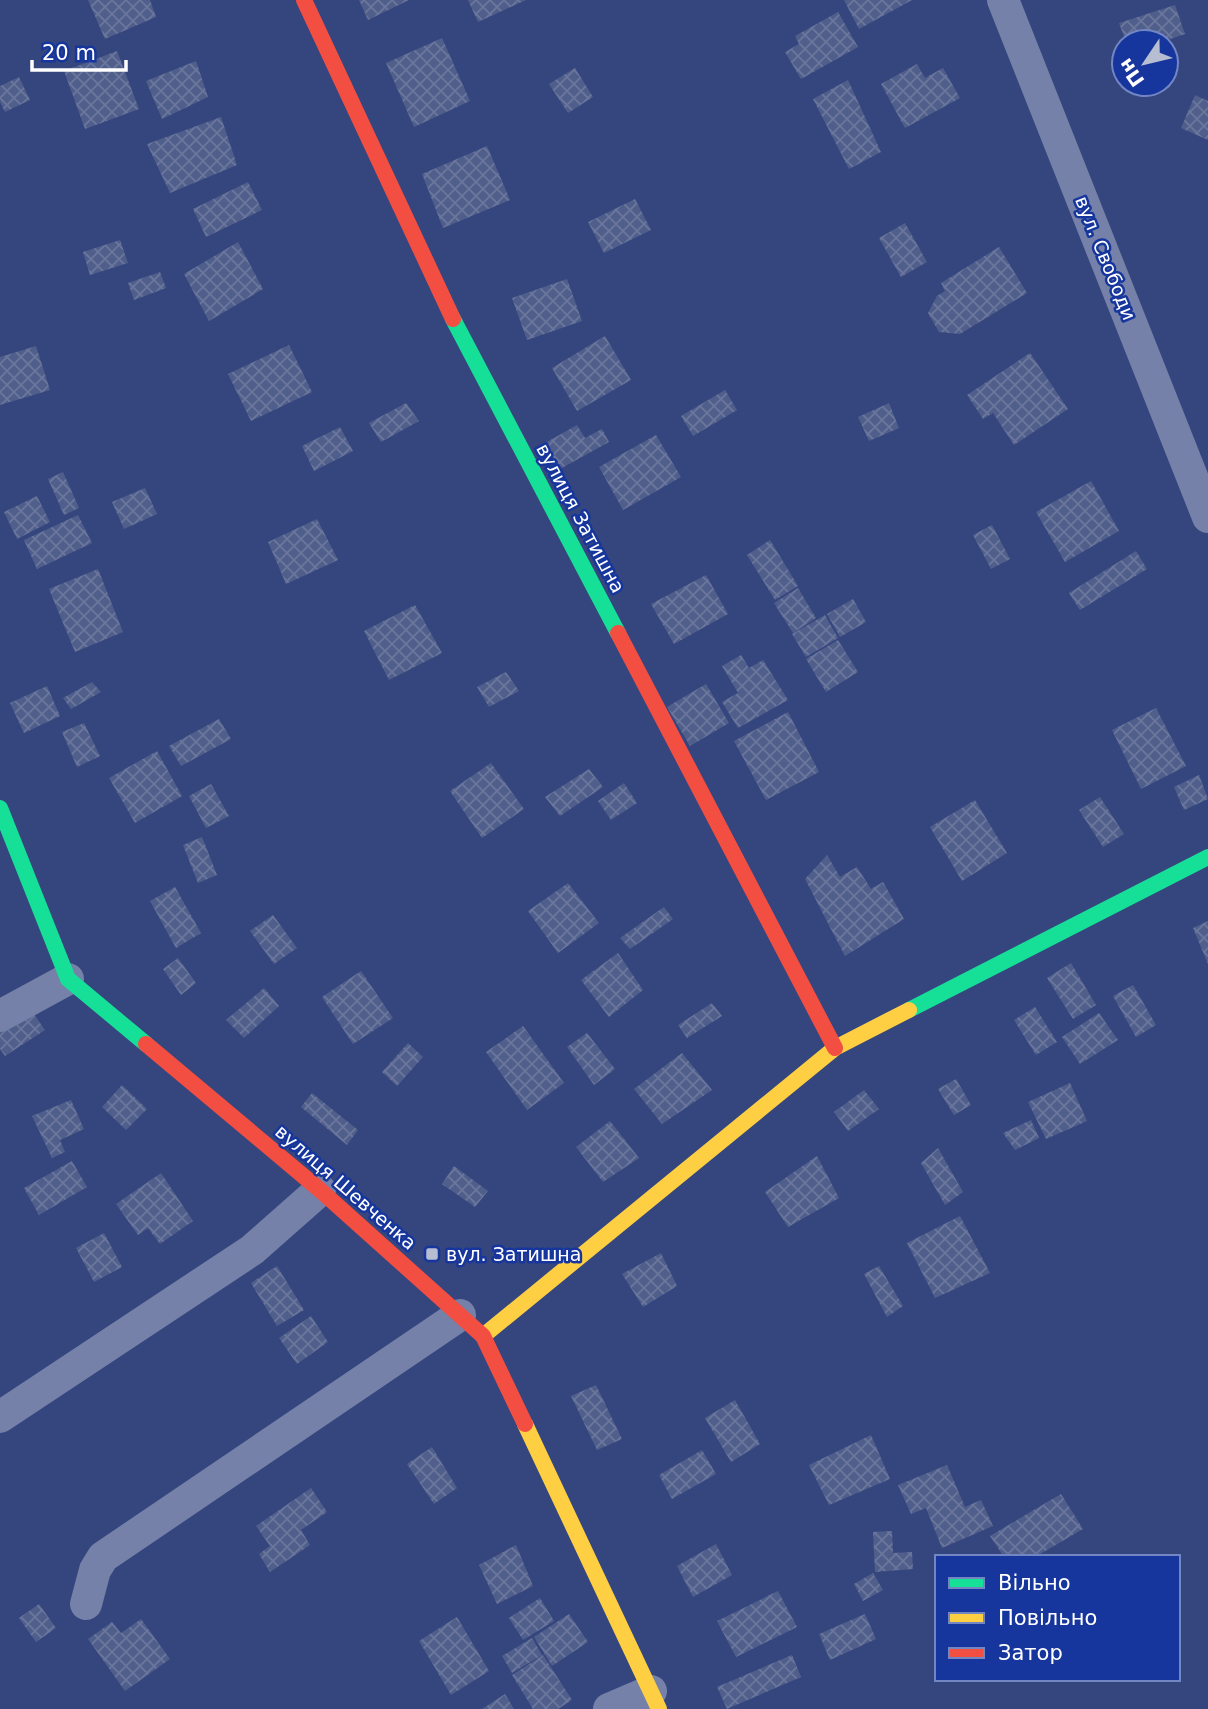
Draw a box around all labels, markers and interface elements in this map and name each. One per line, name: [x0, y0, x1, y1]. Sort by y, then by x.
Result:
scale bar: [32, 28, 126, 72]
north arrow: [1110, 28, 1180, 98]
text: 20 m: [42, 41, 96, 65]
text: Пн: [1114, 55, 1148, 91]
street label: вул. Свободи: [1071, 193, 1141, 323]
street label: вулиця Затишна: [532, 440, 630, 596]
street label: вулиця Шевченка: [271, 1120, 421, 1254]
place label: вул. Затишна: [446, 1243, 581, 1265]
marker: вул. Затишна: [424, 1246, 440, 1262]
legend: [935, 1555, 1180, 1681]
text: Вільно: [998, 1571, 1071, 1595]
text: Повільно: [998, 1606, 1097, 1630]
text: Затор: [998, 1641, 1063, 1665]

